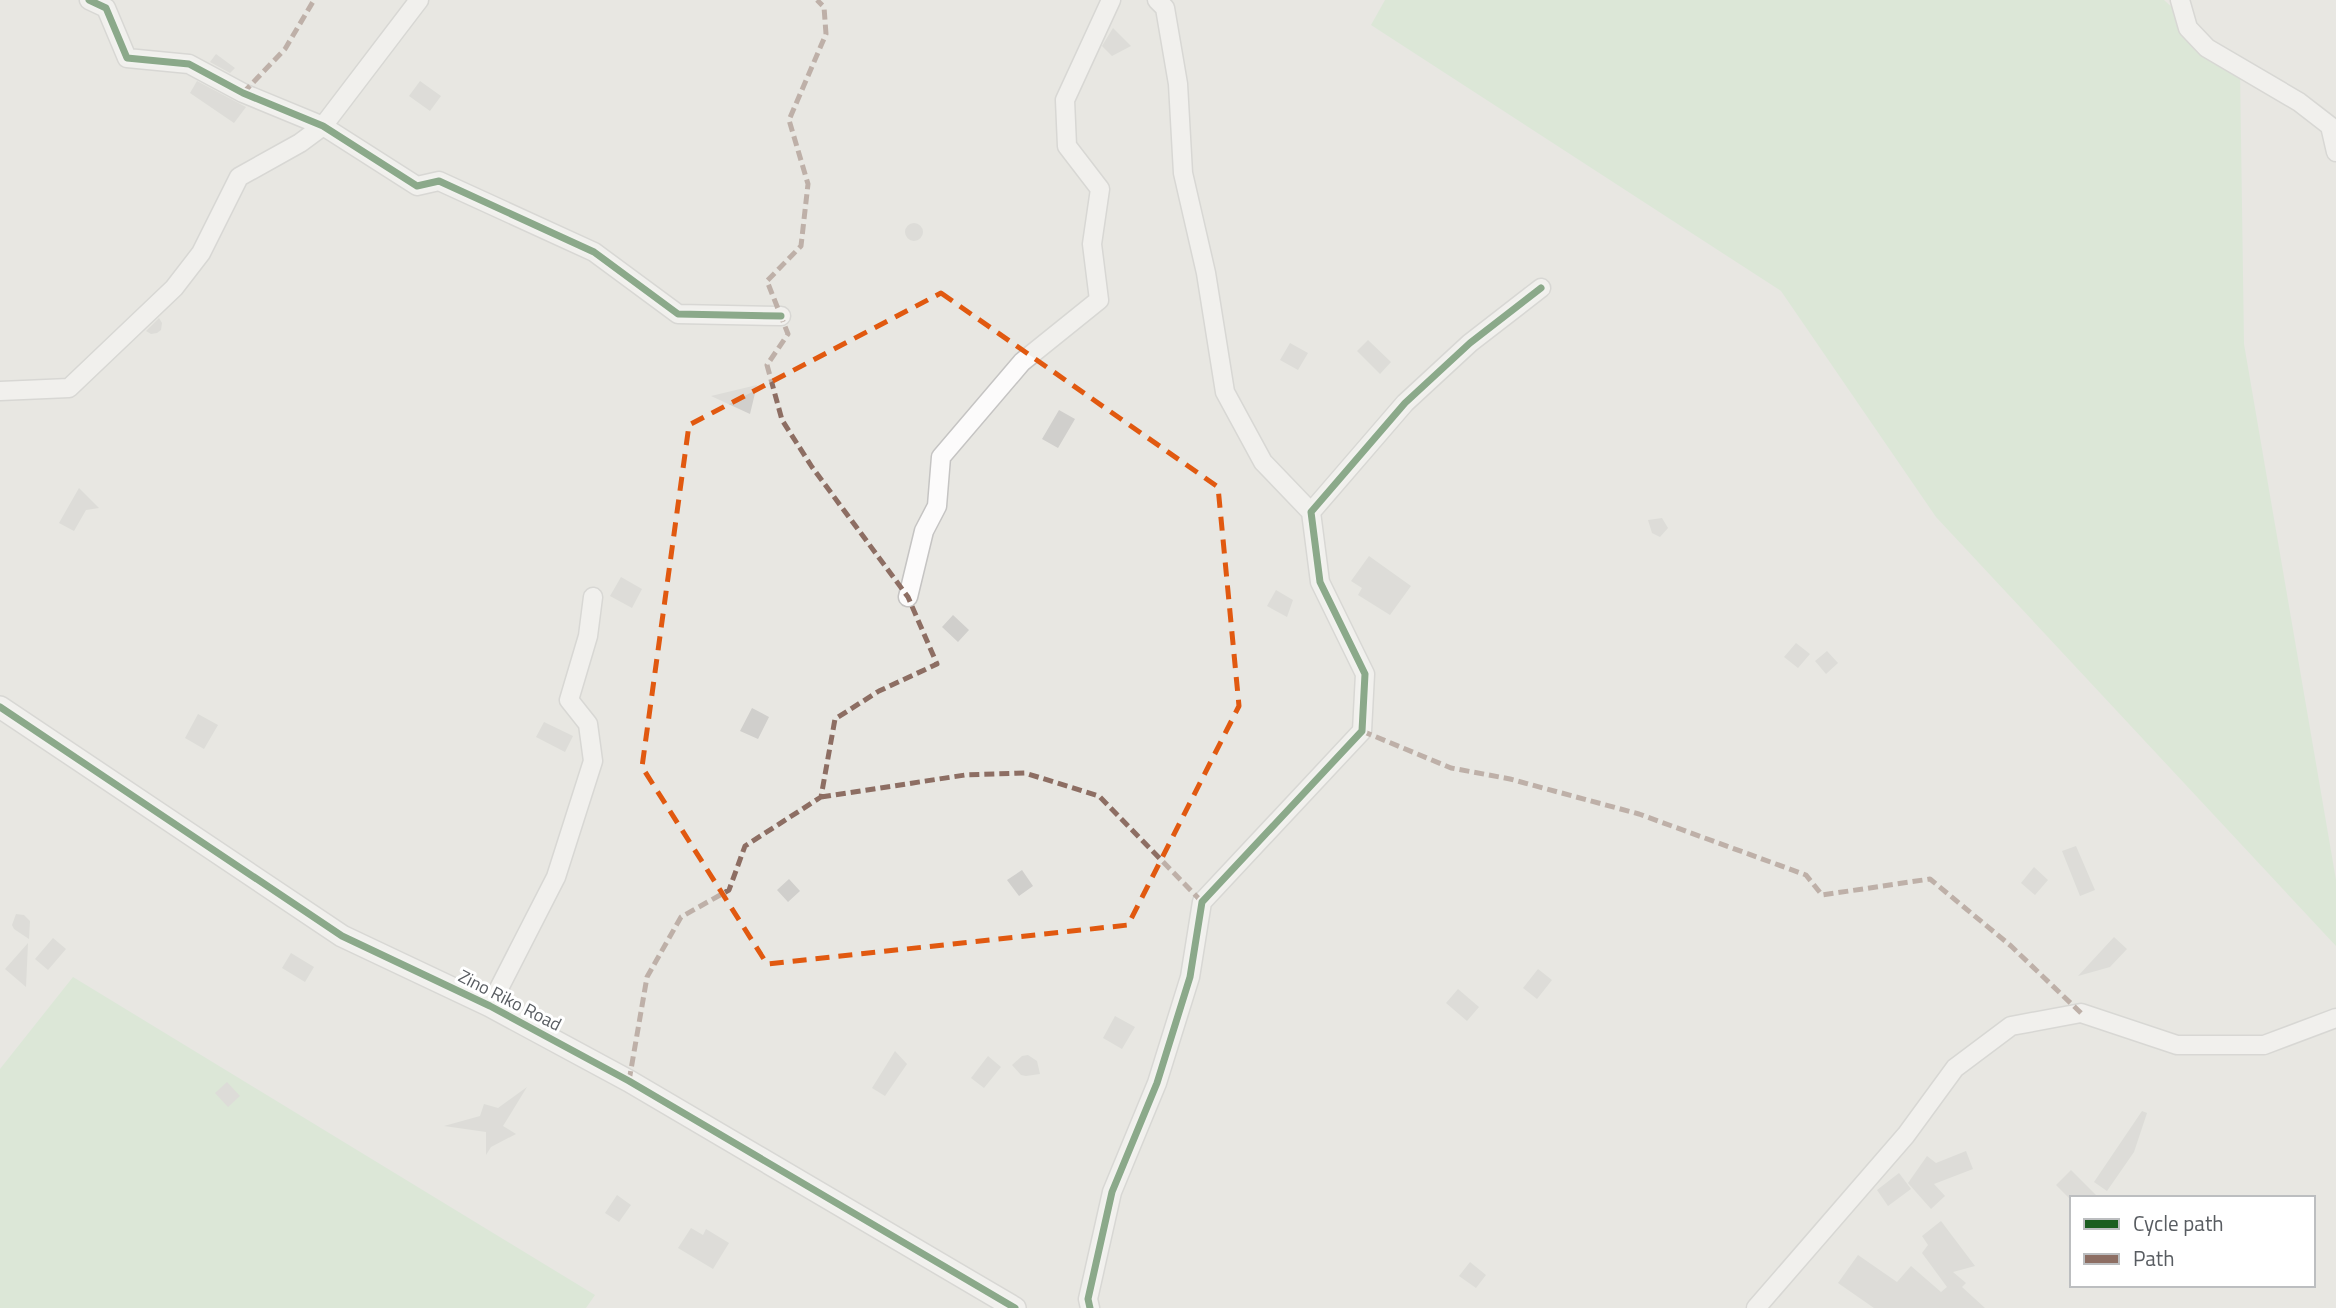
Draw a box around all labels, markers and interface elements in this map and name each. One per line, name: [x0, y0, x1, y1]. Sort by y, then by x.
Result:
street label: Zino Riko Road: [454, 962, 566, 1038]
legend: [2070, 1196, 2315, 1287]
text: Cycle path: [2133, 1207, 2224, 1239]
text: Path: [2133, 1242, 2175, 1274]

